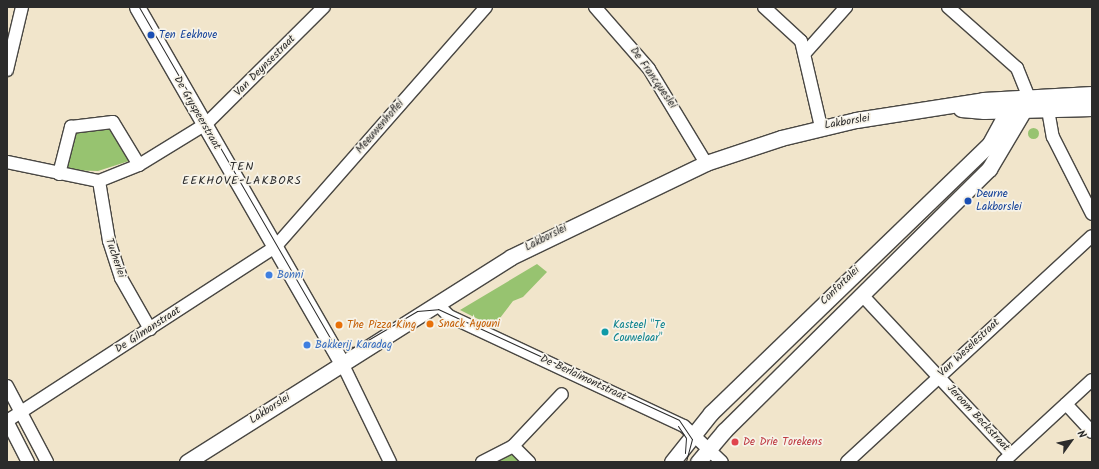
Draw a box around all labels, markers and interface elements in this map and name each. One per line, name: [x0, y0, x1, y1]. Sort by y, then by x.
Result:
place label: Ten Eekhove: [159, 28, 217, 42]
marker: Ten Eekhove: [146, 30, 156, 40]
street label: Van Deynsestraat: [232, 33, 298, 99]
street label: De Francqueslei: [627, 45, 679, 111]
street label: De Gryspeerstraat: [171, 74, 223, 152]
street label: Meeuwenhoflei: [353, 98, 407, 156]
street label: Lakborslei: [823, 112, 871, 132]
district label: TEN EEKHOVE-LAKBORS: [182, 160, 302, 188]
place label: Deurne Lakborslei: [976, 188, 1022, 214]
marker: Deurne Lakborslei: [963, 196, 973, 206]
street label: Lakborslei: [523, 222, 569, 254]
street label: Tucherlei: [102, 237, 128, 279]
street label: Confortalei: [817, 264, 863, 308]
place label: Bonni: [277, 268, 303, 282]
marker: Bonni: [264, 270, 274, 280]
street label: De Gilmanstraat: [113, 304, 183, 356]
street label: Van Weselestraat: [936, 316, 1002, 380]
place label: Snack Ayouni: [438, 317, 500, 331]
place label: The Pizza King: [347, 318, 416, 332]
marker: Snack Ayouni: [425, 319, 435, 329]
place label: Kasteel "Te Couwelaar": [613, 319, 665, 345]
marker: The Pizza King: [334, 320, 344, 330]
marker: Kasteel "Te Couwelaar": [600, 327, 610, 337]
place label: Bakkerij Karadag: [315, 338, 392, 352]
marker: Bakkerij Karadag: [302, 340, 312, 350]
street label: De Berlaimontstraat: [538, 352, 628, 404]
street label: Jeroom Beckstraat: [944, 382, 1012, 454]
street label: Lakborslei: [247, 391, 293, 427]
north arrow: [1051, 421, 1091, 461]
text: N: [1072, 427, 1091, 442]
place label: De Drie Torekens: [743, 435, 822, 449]
marker: De Drie Torekens: [730, 437, 740, 447]

